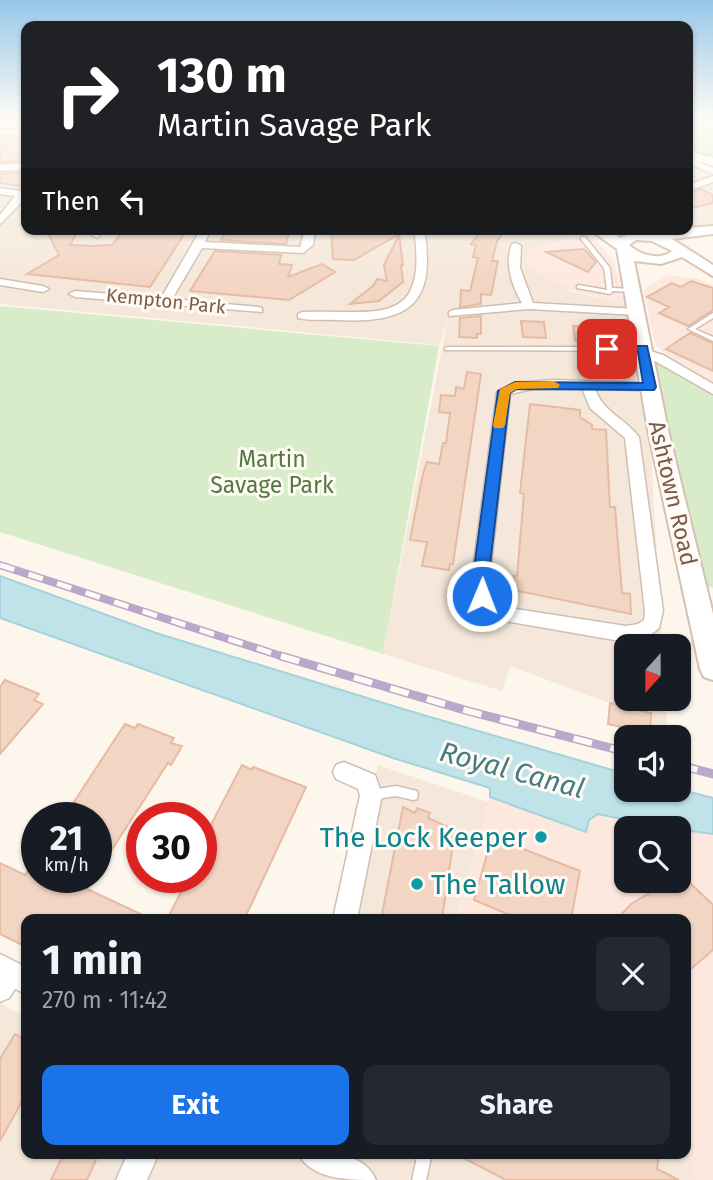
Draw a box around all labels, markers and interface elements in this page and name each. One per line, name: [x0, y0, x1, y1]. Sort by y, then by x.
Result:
text: 130 m: [157, 46, 287, 105]
icon: right: [42, 49, 133, 140]
text: Martin Savage Park: [157, 106, 431, 144]
icon: left: [114, 182, 152, 220]
text: Then: [42, 186, 100, 217]
street label: Kempton Park: [105, 283, 227, 319]
pin: [577, 319, 637, 379]
icon: arrive: [588, 330, 626, 368]
street label: Ashtown Road: [643, 418, 703, 568]
park label: Martin Savage Park: [210, 445, 334, 499]
position arrow: [445, 559, 519, 633]
north arrow: [614, 634, 691, 710]
map controls: [614, 634, 691, 893]
button: sound: [614, 725, 691, 802]
water label: Royal Canal: [436, 735, 588, 805]
speed limit sign: 30: [126, 802, 217, 893]
button: search: [614, 816, 691, 893]
text: 21: [50, 817, 83, 859]
place label: The Lock Keeper: [319, 821, 527, 854]
marker: The Lock Keeper: [533, 829, 549, 845]
text: km/h: [44, 854, 89, 876]
place label: The Tallow: [431, 868, 565, 901]
marker: The Tallow: [409, 876, 425, 892]
text: 1 min: [42, 935, 143, 985]
button: close: [596, 937, 670, 1011]
text: 270 m · 11:42: [42, 986, 168, 1014]
button: Exit: [42, 1065, 349, 1145]
button: Share: [363, 1065, 670, 1145]

